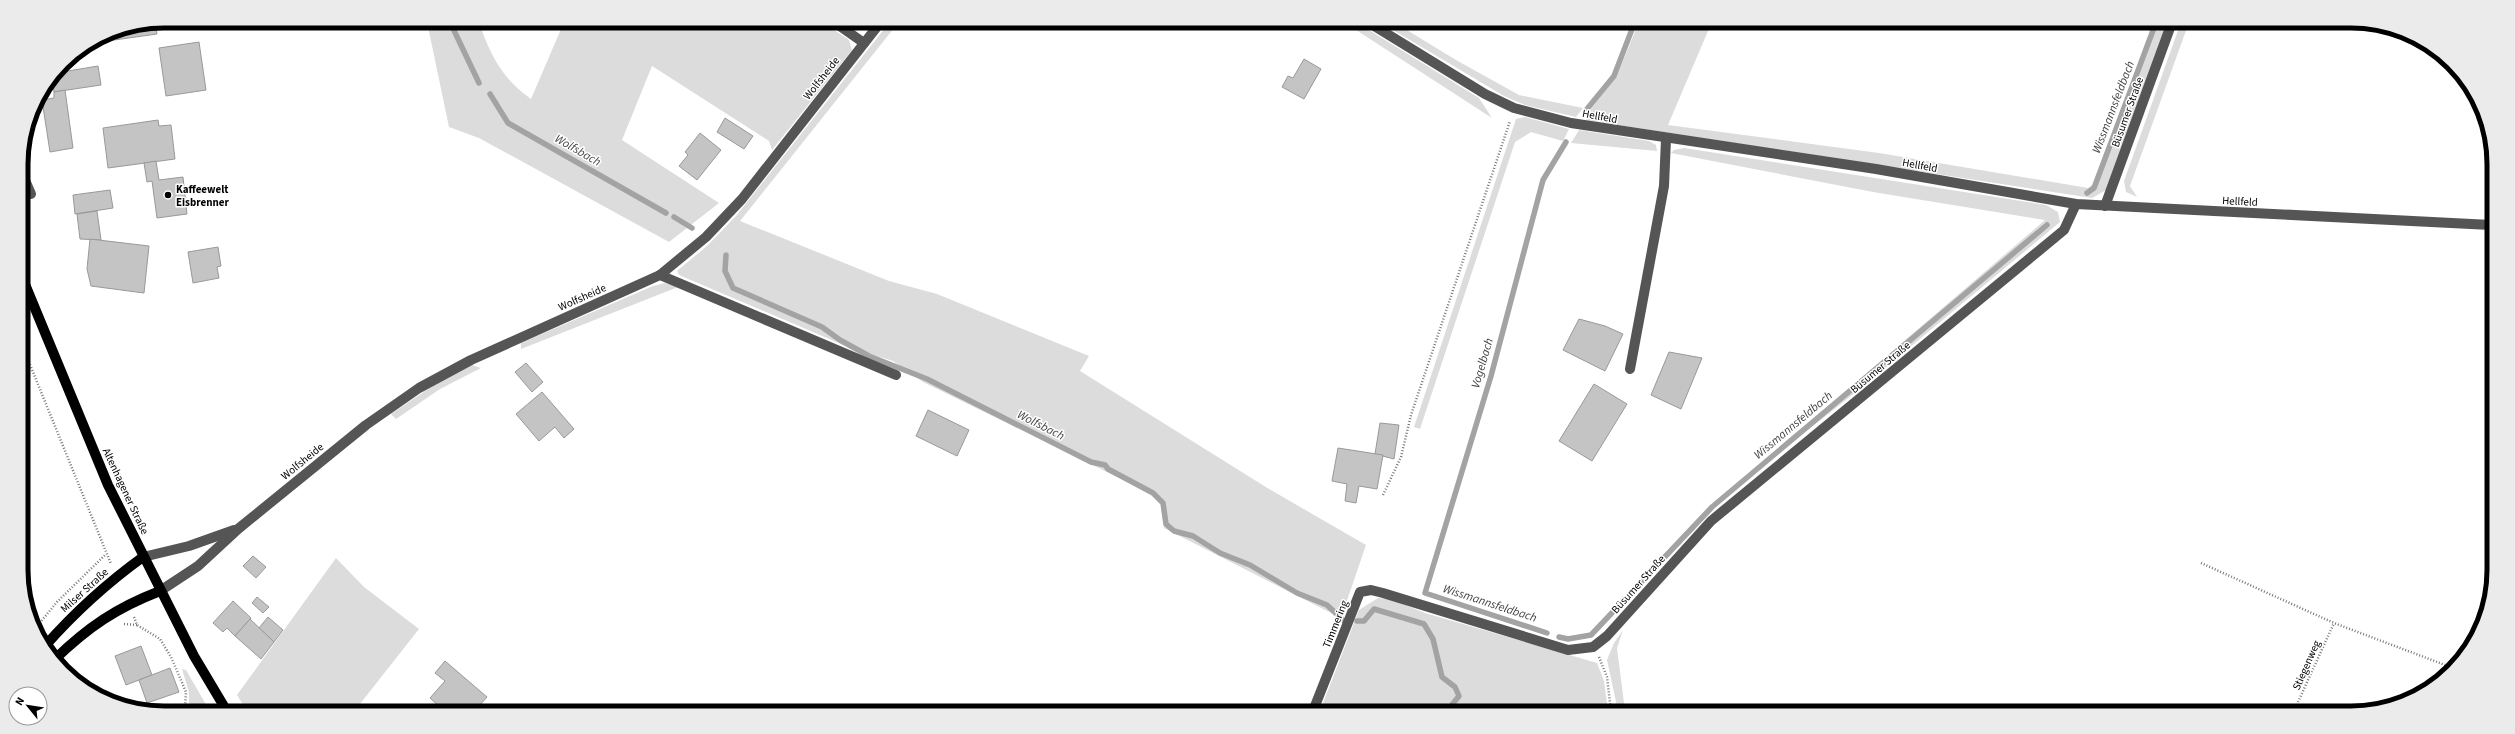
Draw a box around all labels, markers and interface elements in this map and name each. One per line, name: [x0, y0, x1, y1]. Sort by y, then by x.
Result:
street label: Wolfsheide: [800, 53, 843, 103]
water label: Wissmannsfeldbach: [2088, 58, 2139, 156]
street label: Büsumer Straße: [2108, 74, 2147, 149]
street label: Hellfeld: [1581, 106, 1619, 127]
water label: Wolfsbach: [552, 130, 604, 170]
street label: Hellfeld: [1901, 155, 1939, 176]
place label: Kaffeewelt Eisbrenner: [176, 182, 229, 210]
marker: Kaffeewelt Eisbrenner: [163, 190, 173, 200]
street label: Hellfeld: [2222, 193, 2258, 210]
street label: Wolfsheide: [556, 280, 609, 315]
water label: Vogelbach: [1467, 336, 1498, 390]
street label: Büsumer Straße: [1847, 338, 1914, 397]
water label: Wissmannsfeldbach: [1750, 387, 1836, 463]
water label: Wolfsbach: [1014, 406, 1067, 445]
street label: Wolfsheide: [278, 439, 327, 483]
street label: Altenhagener Straße: [99, 445, 152, 537]
street label: Büsumer Straße: [1608, 551, 1669, 617]
street label: Milser Straße: [57, 564, 112, 616]
water label: Wissmannsfeldbach: [1441, 580, 1539, 627]
street label: Timmering: [1319, 598, 1352, 650]
street label: Stiegenweg: [2289, 638, 2324, 692]
north arrow: [8, 686, 48, 726]
text: N: [11, 694, 28, 708]

